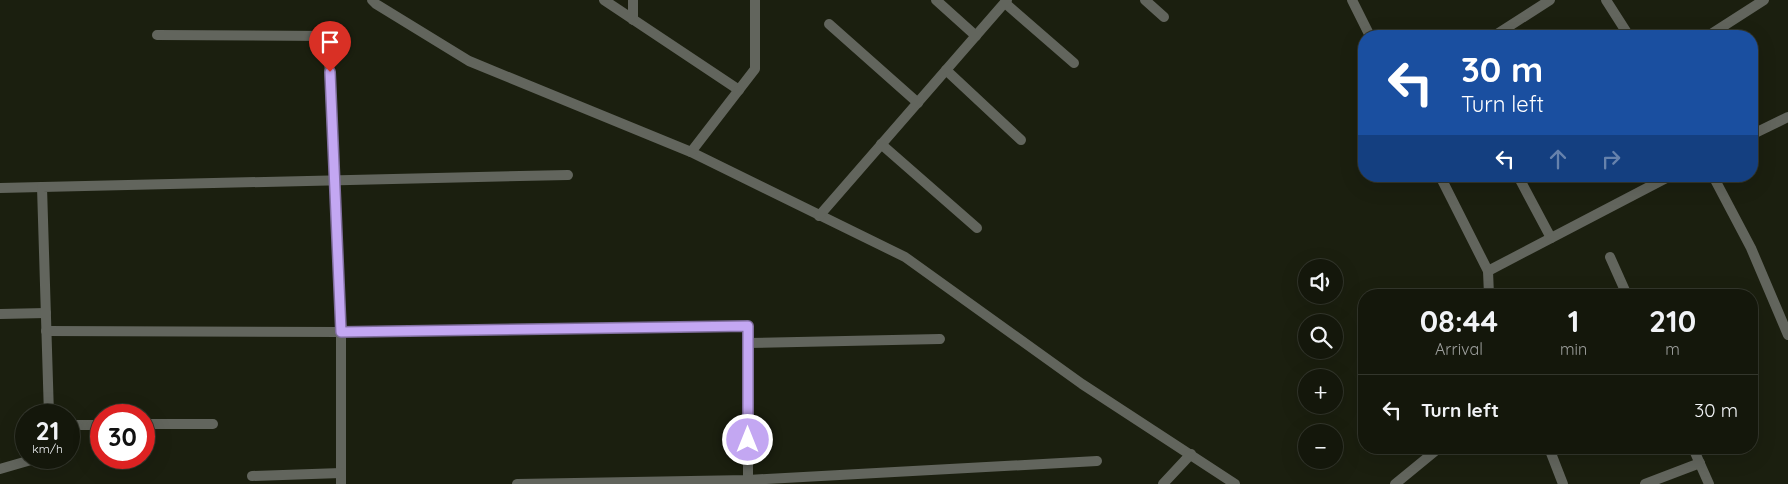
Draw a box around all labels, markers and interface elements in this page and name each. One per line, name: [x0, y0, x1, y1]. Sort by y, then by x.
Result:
pin: [309, 21, 351, 72]
icon: arrive: [316, 28, 344, 56]
text: 30 m: [1461, 47, 1543, 91]
icon: left: [1378, 50, 1443, 115]
text: Turn left: [1461, 90, 1544, 118]
icon: left: [1491, 145, 1519, 173]
icon: ahead: [1544, 145, 1572, 173]
icon: right: [1597, 145, 1625, 173]
map controls: [1298, 259, 1343, 469]
button: sound: [1298, 259, 1343, 304]
text: 08:44: [1420, 302, 1498, 340]
text: 1: [1568, 302, 1579, 340]
text: 210: [1649, 302, 1696, 340]
button: search: [1298, 314, 1343, 359]
text: Arrival: [1435, 339, 1483, 359]
text: min: [1560, 339, 1587, 359]
text: m: [1665, 339, 1680, 359]
button: +: [1298, 369, 1343, 414]
icon: left: [1378, 396, 1406, 424]
text: Turn left: [1421, 398, 1499, 422]
text: 30 m: [1694, 398, 1738, 422]
speed limit sign: 30: [90, 404, 155, 469]
position arrow: [721, 413, 773, 465]
text: 21: [36, 415, 59, 446]
button: −: [1298, 424, 1343, 469]
text: km/h: [32, 441, 63, 456]

